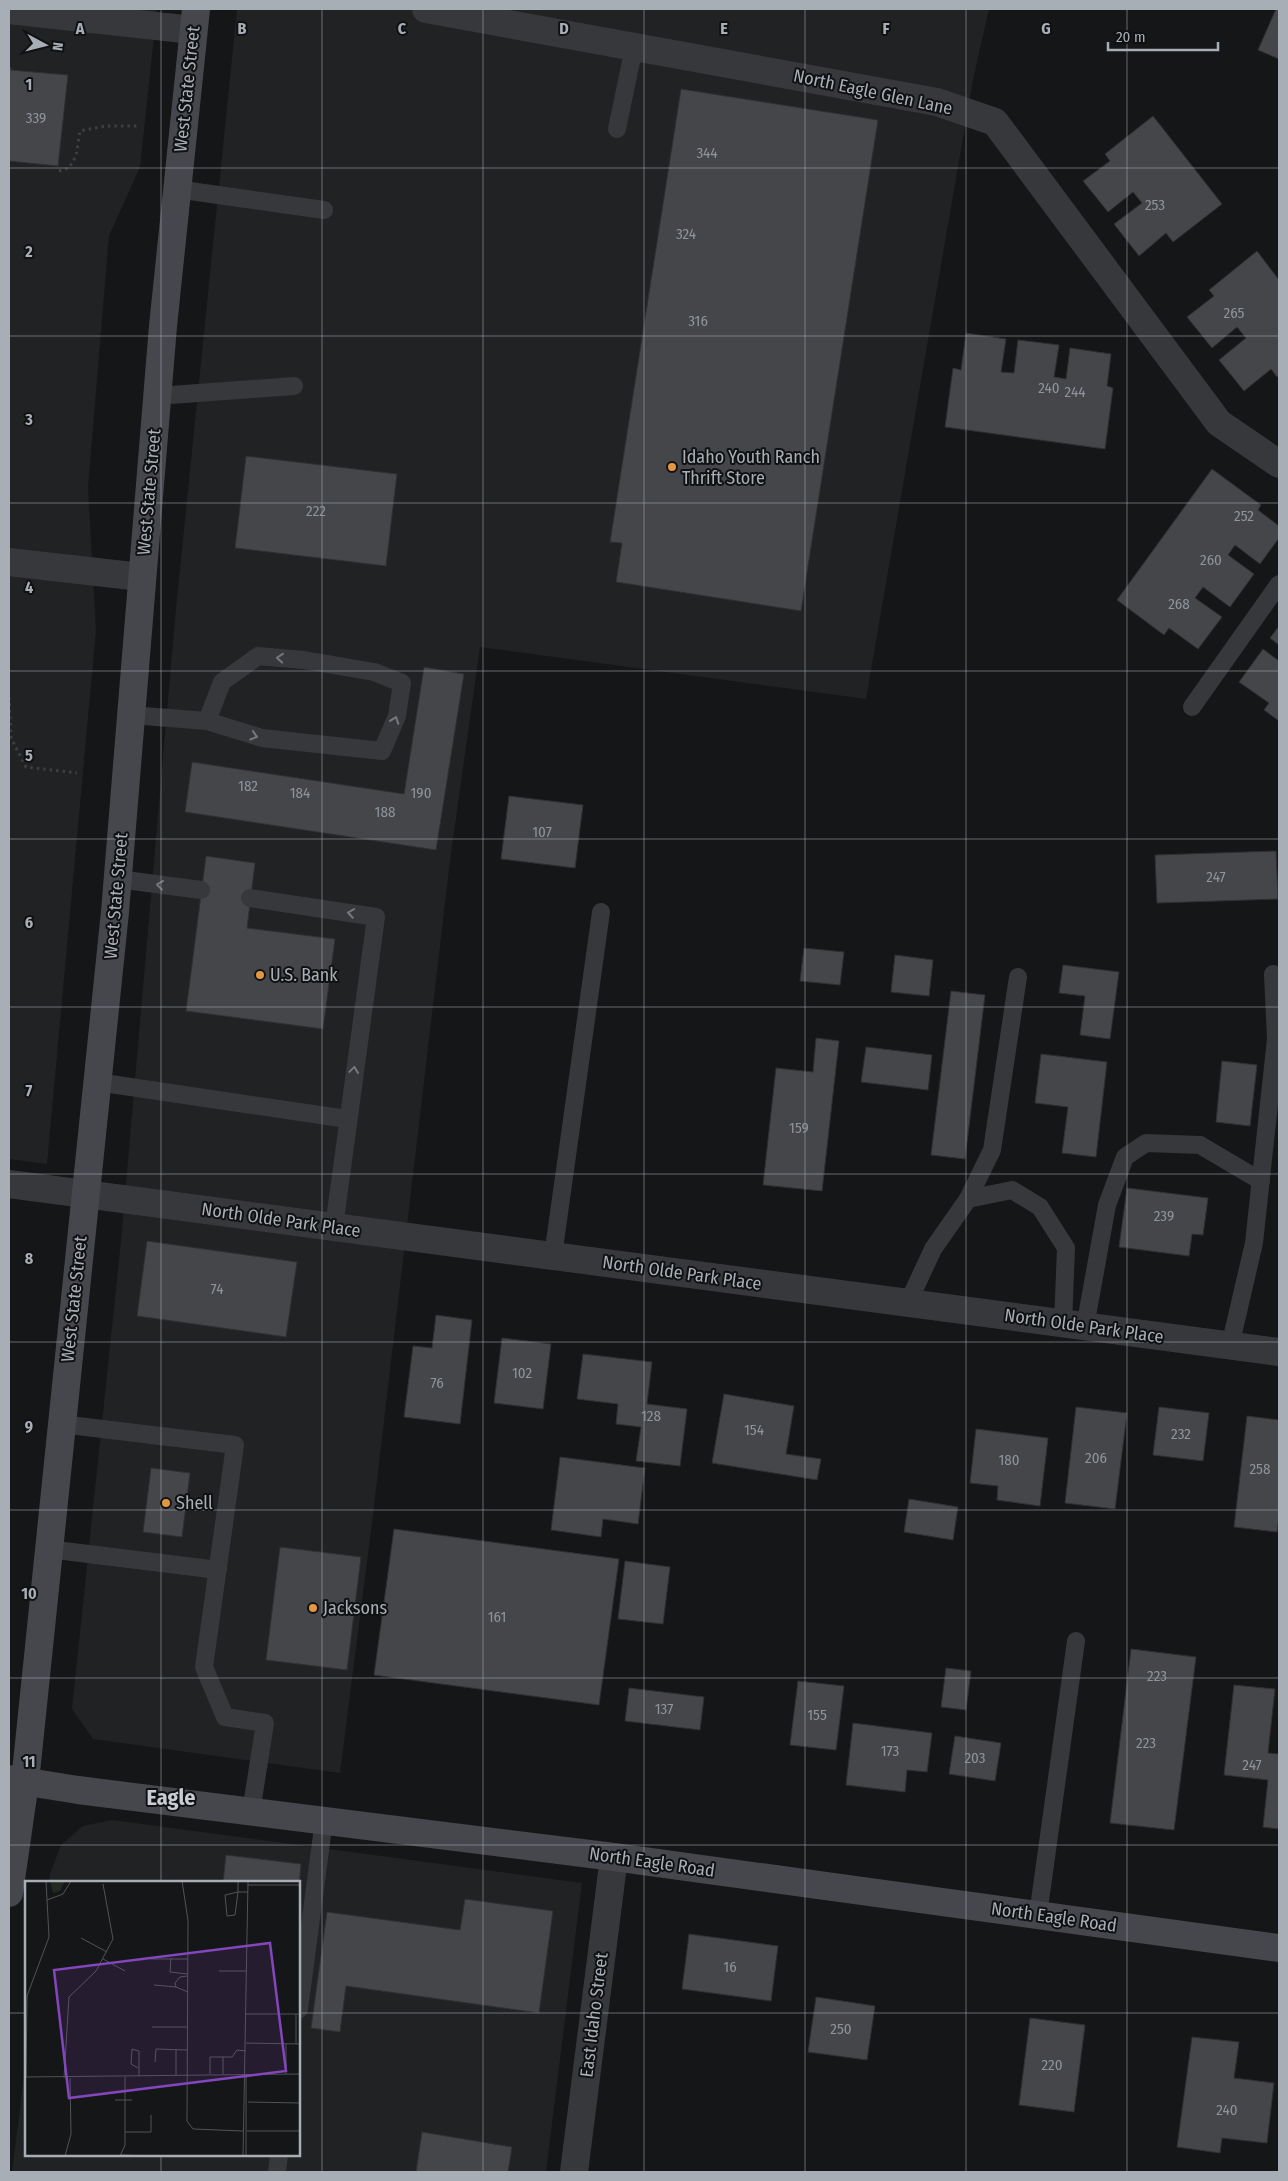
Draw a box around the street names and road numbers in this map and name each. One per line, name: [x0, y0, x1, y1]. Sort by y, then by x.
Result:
street label: West State Street: [169, 25, 205, 153]
street label: North Eagle Glen Lane: [791, 64, 955, 120]
street label: West State Street: [133, 428, 165, 556]
street label: West State Street: [100, 832, 132, 960]
street label: North Olde Park Place: [200, 1198, 362, 1242]
street label: West State Street: [56, 1235, 92, 1363]
street label: North Olde Park Place: [601, 1251, 763, 1295]
street label: North Olde Park Place: [1003, 1304, 1165, 1348]
street label: North Eagle Road: [588, 1842, 716, 1882]
street label: North Eagle Road: [990, 1897, 1118, 1937]
street label: East Idaho Street: [575, 1951, 613, 2079]

